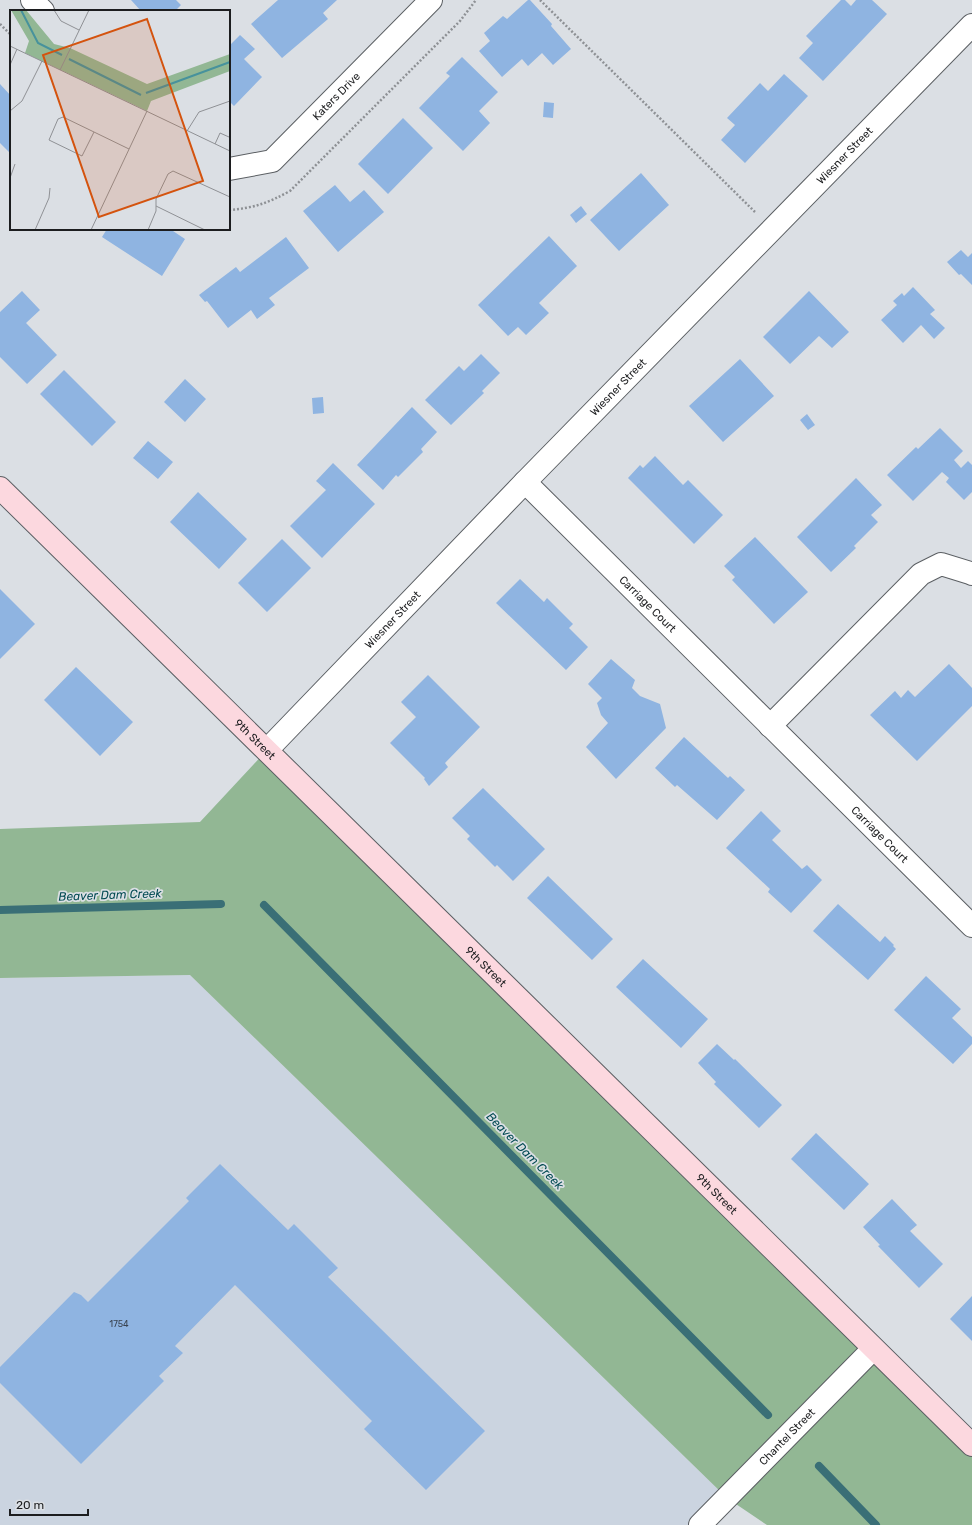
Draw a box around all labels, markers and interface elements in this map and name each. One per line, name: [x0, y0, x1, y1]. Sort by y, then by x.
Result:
inset map: [10, 10, 230, 230]
street label: Katers Drive: [310, 69, 363, 123]
street label: Wiesner Street: [814, 124, 876, 187]
street label: Wiesner Street: [587, 355, 649, 418]
street label: Carriage Court: [617, 573, 679, 635]
street label: Wiesner Street: [362, 588, 424, 651]
street label: 9th Street: [232, 716, 279, 763]
street label: Carriage Court: [849, 803, 911, 866]
water label: Beaver Dam Creek: [58, 886, 163, 904]
street label: 9th Street: [463, 944, 510, 990]
water label: Beaver Dam Creek: [484, 1110, 567, 1193]
street label: 9th Street: [694, 1171, 740, 1217]
house number: 1754: [109, 1319, 129, 1329]
street label: Chantel Street: [756, 1405, 818, 1468]
scale bar: [10, 1491, 88, 1517]
text: 20 m: [16, 1498, 44, 1512]

